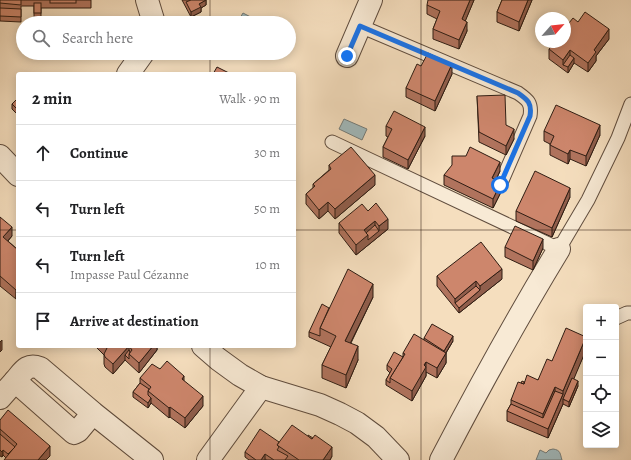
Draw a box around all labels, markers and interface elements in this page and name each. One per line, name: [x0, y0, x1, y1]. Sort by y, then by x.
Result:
north arrow: [535, 12, 571, 48]
search box: [16, 16, 296, 60]
icon: search: [30, 27, 52, 49]
text: Search here: [62, 28, 133, 48]
route end: [338, 47, 356, 65]
text: 2 min: [32, 87, 72, 110]
text: Walk · 90 m: [219, 90, 280, 107]
icon: ahead: [32, 142, 54, 164]
text: Continue: [70, 143, 128, 163]
text: 30 m: [254, 144, 280, 161]
route start: [491, 176, 509, 194]
icon: left: [32, 198, 54, 220]
text: Turn left: [70, 199, 125, 219]
text: 50 m: [254, 200, 280, 217]
text: Turn left: [70, 246, 125, 266]
icon: left: [32, 254, 54, 276]
text: 10 m: [255, 256, 280, 273]
text: Impasse Paul Cézanne: [70, 266, 189, 283]
map controls: [583, 304, 619, 448]
button: +: [583, 304, 619, 340]
icon: arrive: [32, 310, 54, 332]
text: Arrive at destination: [70, 311, 199, 331]
button: −: [583, 340, 619, 376]
button: locate: [583, 376, 619, 412]
button: layers: [583, 412, 619, 448]

